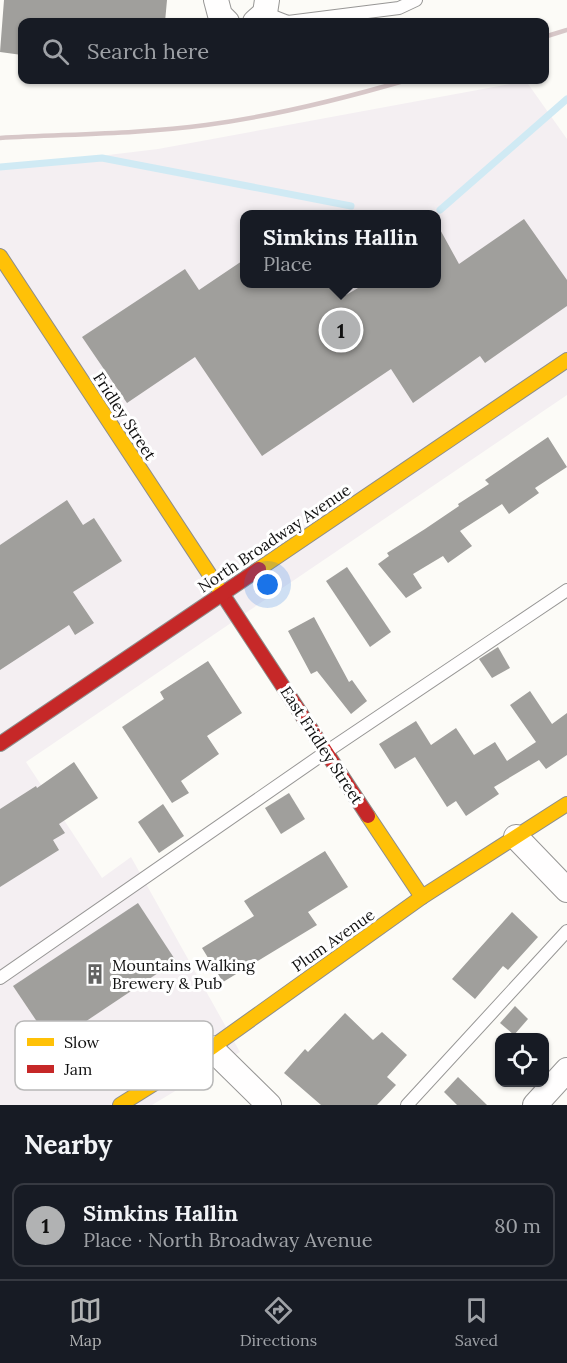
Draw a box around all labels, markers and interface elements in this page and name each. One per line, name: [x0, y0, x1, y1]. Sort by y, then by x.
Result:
search box: [18, 18, 549, 84]
icon: search: [39, 35, 72, 68]
text: Search here: [87, 37, 209, 65]
popup: [240, 210, 441, 288]
text: Simkins Hallin: [263, 223, 418, 251]
text: Place: [263, 251, 312, 276]
pin: 1: [322, 308, 360, 352]
street label: Fridley Street: [89, 368, 161, 464]
street label: North Broadway Avenue: [194, 479, 354, 597]
your location: [253, 570, 282, 599]
street label: East Fridley Street: [276, 682, 368, 808]
street label: Plum Avenue: [288, 904, 378, 976]
place label: Mountains Walking Brewery & Pub: [112, 955, 256, 993]
building icon: Mountains Walking Brewery & Pub: [83, 962, 107, 986]
legend: [15, 1021, 213, 1090]
text: Slow: [64, 1032, 100, 1052]
map controls: [495, 1033, 549, 1087]
button: locate: [495, 1033, 549, 1087]
text: Jam: [63, 1059, 92, 1079]
text: Nearby: [24, 1128, 112, 1161]
text: Simkins Hallin: [83, 1199, 238, 1227]
text: 1: [41, 1213, 50, 1238]
text: 80 m: [494, 1213, 541, 1238]
text: Place · North Broadway Avenue: [83, 1227, 373, 1252]
tab: Map: [69, 1294, 102, 1350]
tab: Directions: [240, 1294, 317, 1350]
tab: Saved: [455, 1294, 498, 1350]

